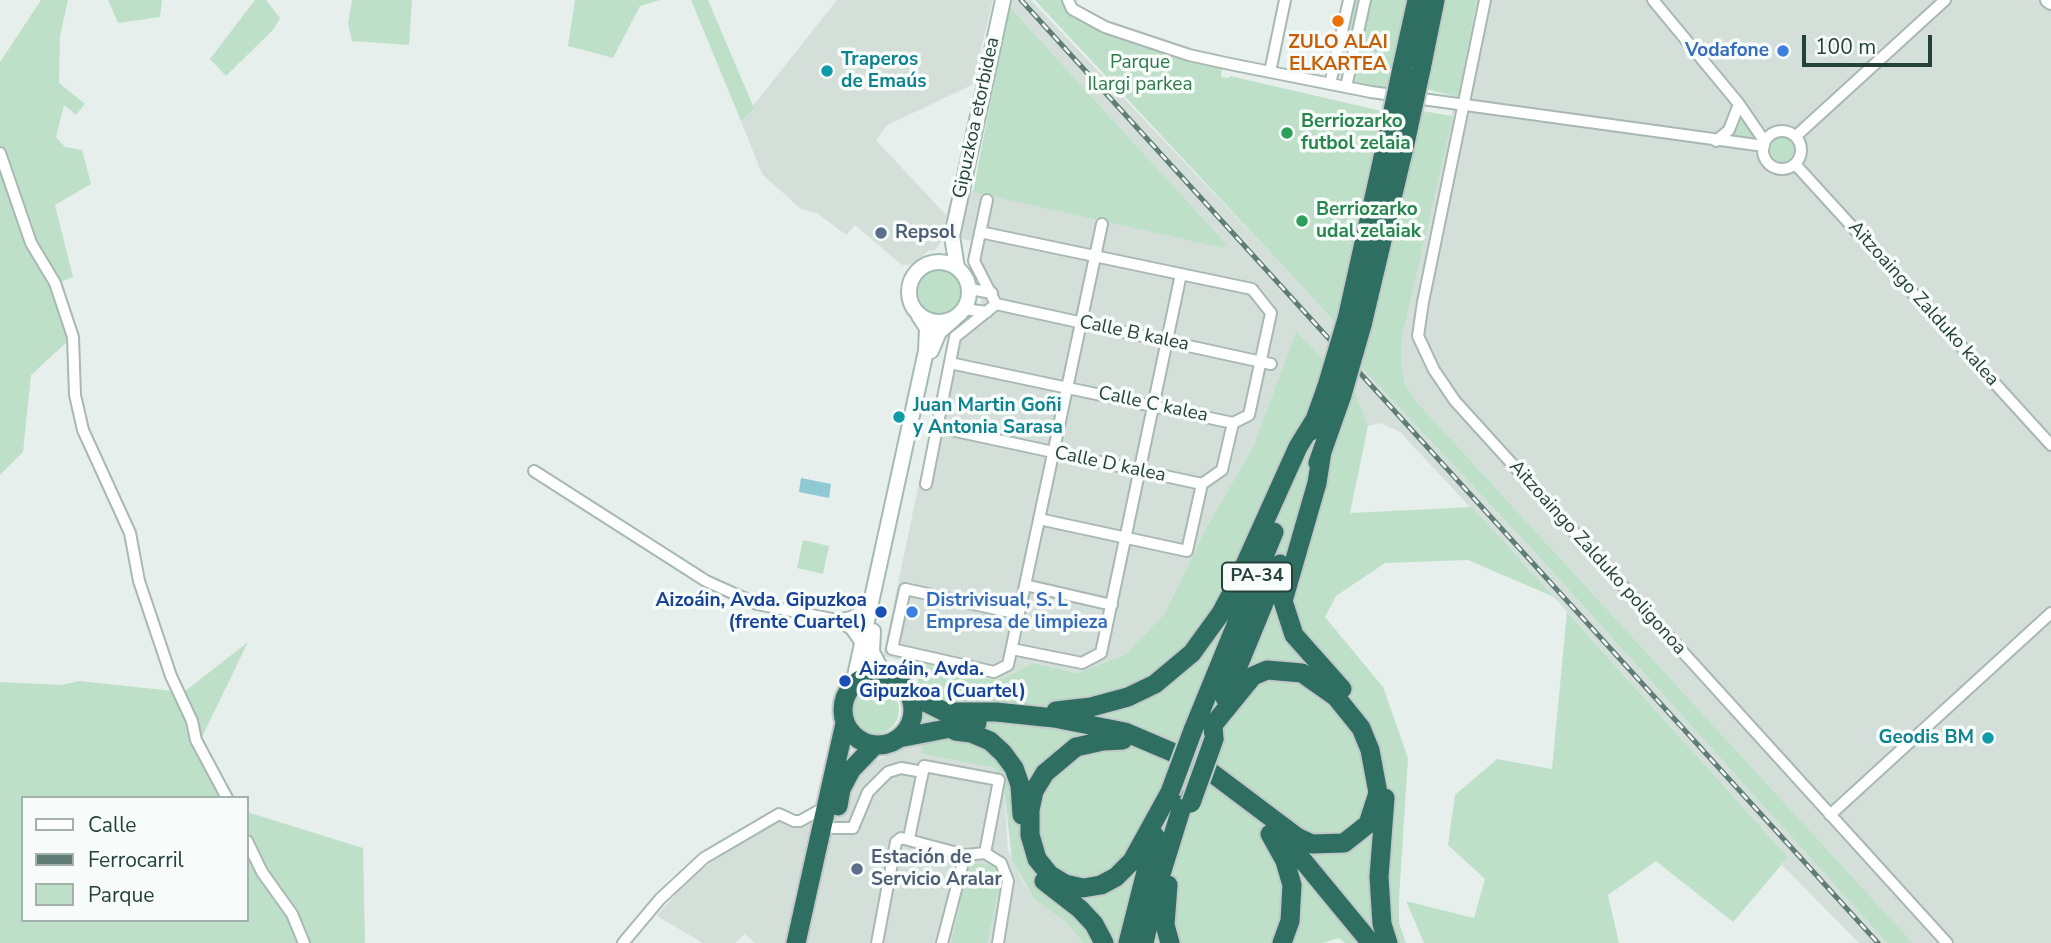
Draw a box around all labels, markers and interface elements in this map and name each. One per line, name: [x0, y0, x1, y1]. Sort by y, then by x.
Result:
marker: ZULO ALAI ELKARTEA: [1330, 13, 1346, 29]
scale bar: [1806, 21, 1936, 65]
place label: ZULO ALAI ELKARTEA: [1288, 32, 1388, 76]
text: 100 m: [1815, 33, 1876, 61]
street label: Gipuzkoa etorbidea: [949, 35, 1005, 201]
place label: Vodafone: [1685, 40, 1769, 62]
marker: Vodafone: [1775, 43, 1791, 59]
place label: Traperos de Emaús: [841, 49, 926, 93]
park label: Parque Ilargi parkea: [1087, 52, 1193, 96]
marker: Traperos de Emaús: [819, 63, 835, 79]
place label: Berriozarko futbol zelaia: [1301, 111, 1411, 155]
marker: Berriozarko futbol zelaia: [1279, 125, 1295, 141]
place label: Berriozarko udal zelaiak: [1316, 199, 1421, 243]
marker: Berriozarko udal zelaiak: [1294, 213, 1310, 229]
street label: Aitzoaingo Zalduko kalea: [1843, 217, 2003, 391]
place label: Repsol: [895, 222, 956, 244]
marker: Repsol: [873, 225, 889, 241]
street label: Calle B kalea: [1077, 311, 1191, 357]
street label: Calle C kalea: [1096, 382, 1210, 428]
place label: Juan Martin Goñi y Antonia Sarasa: [913, 395, 1063, 439]
marker: Juan Martin Goñi y Antonia Sarasa: [891, 409, 907, 425]
street label: Calle D kalea: [1052, 442, 1168, 488]
street label: Aitzoaingo Zalduko poligonoa: [1504, 456, 1690, 660]
road number: PA-34: [1222, 562, 1292, 592]
place label: Aizoáin, Avda. Gipuzkoa (frente Cuartel): [655, 590, 867, 634]
place label: Distrivisual, S. L Empresa de limpieza: [926, 590, 1108, 634]
marker: Aizoáin, Avda. Gipuzkoa (frente Cuartel): [873, 604, 889, 620]
marker: Distrivisual, S. L Empresa de limpieza: [904, 604, 920, 620]
place label: Aizoáin, Avda. Gipuzkoa (Cuartel): [859, 659, 1026, 703]
marker: Aizoáin, Avda. Gipuzkoa (Cuartel): [837, 673, 853, 689]
place label: Geodis BM: [1879, 727, 1974, 749]
marker: Geodis BM: [1980, 730, 1996, 746]
legend: [21, 796, 248, 922]
text: Calle: [88, 811, 136, 839]
text: Ferrocarril: [88, 846, 184, 874]
place label: Estación de Servicio Aralar: [871, 847, 1002, 891]
marker: Estación de Servicio Aralar: [849, 861, 865, 877]
text: Parque: [88, 881, 155, 909]

